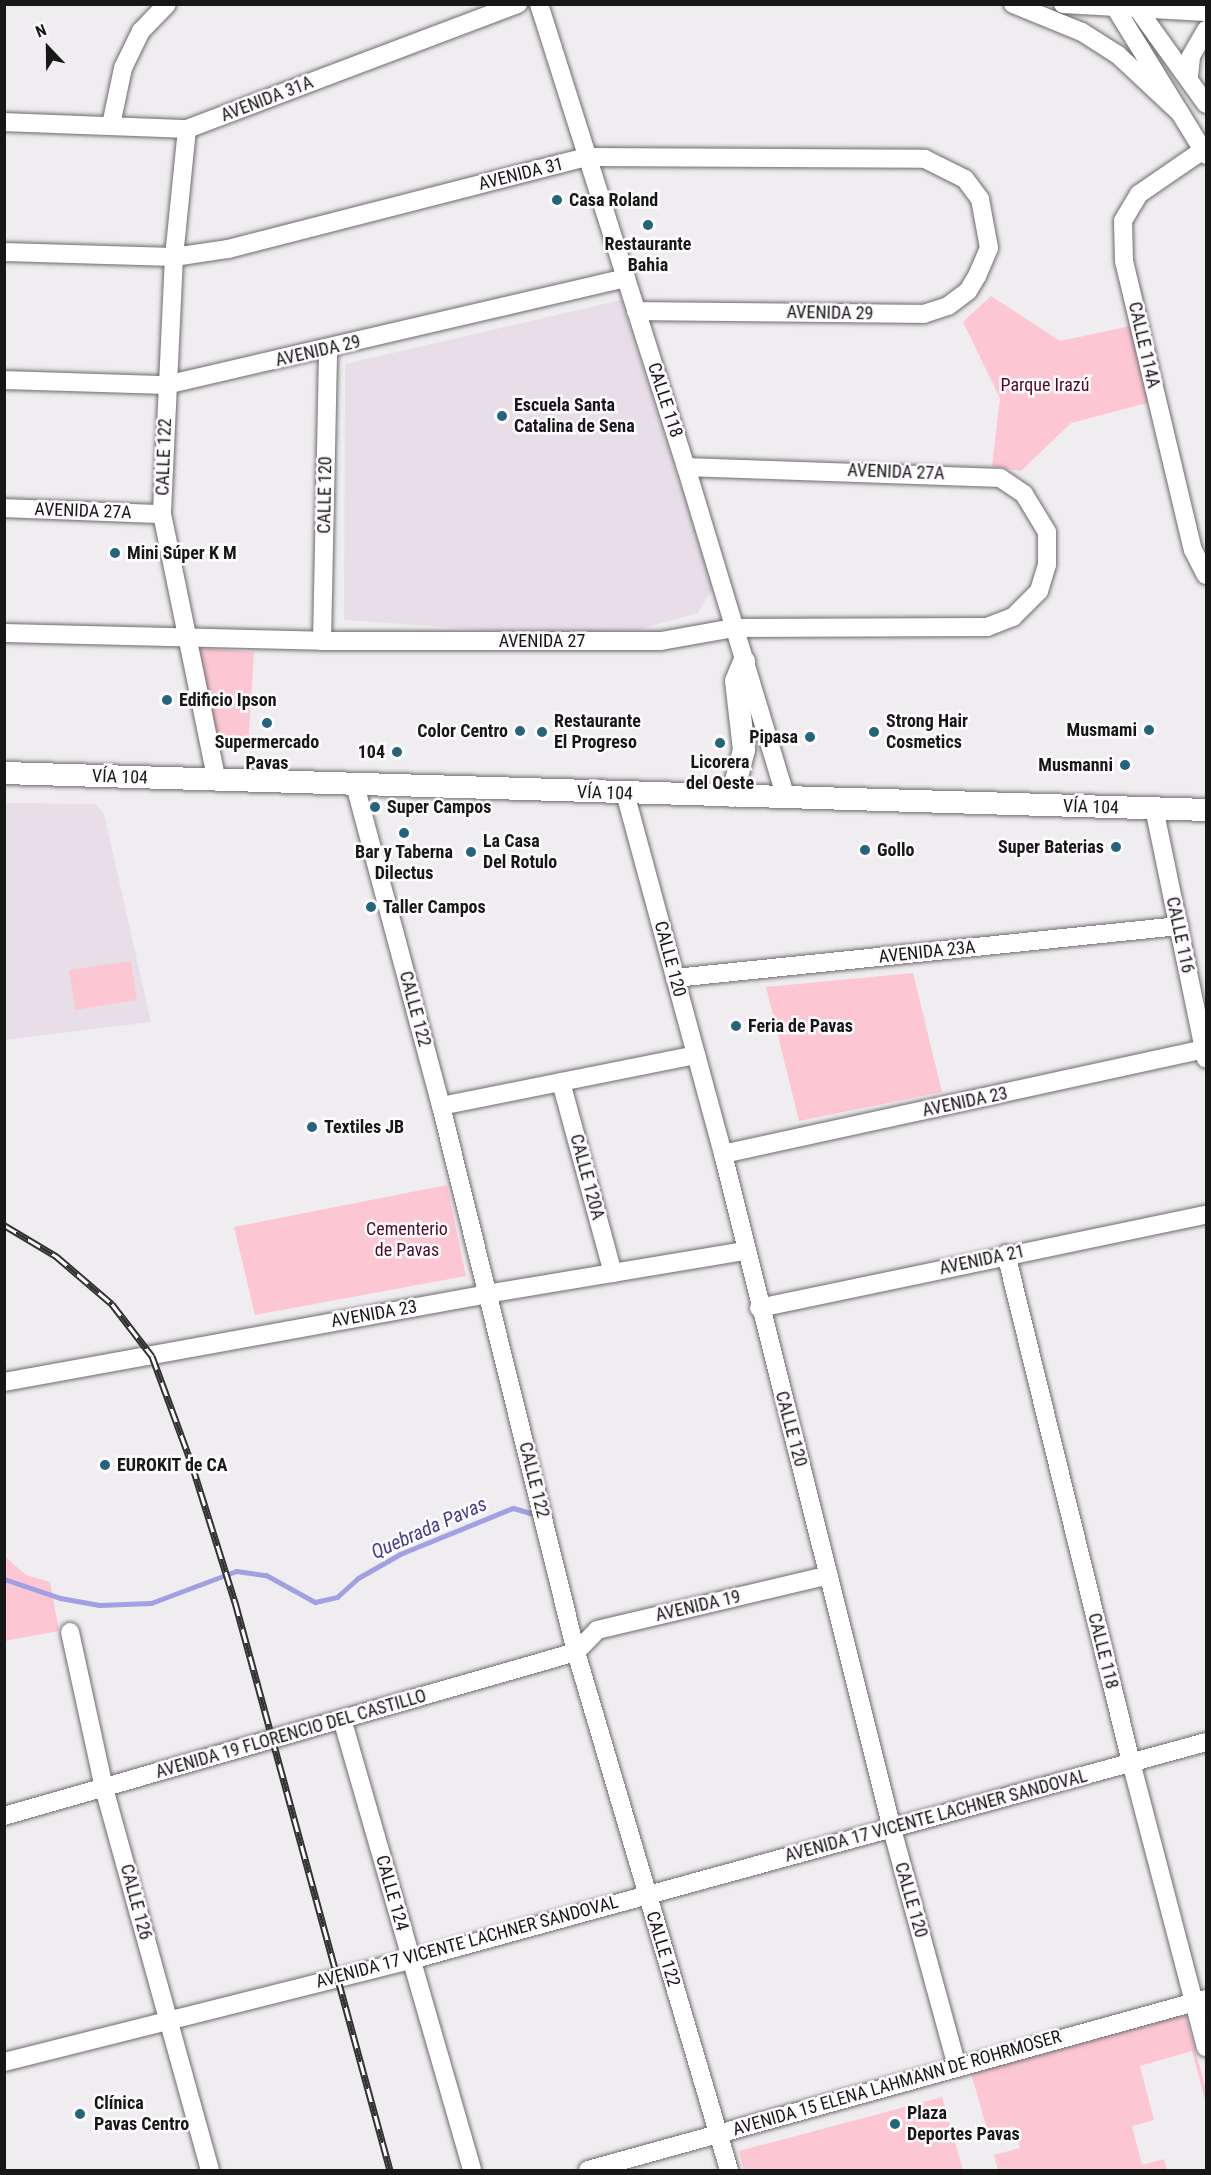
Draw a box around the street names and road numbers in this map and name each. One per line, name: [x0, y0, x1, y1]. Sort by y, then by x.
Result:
street label: AVENIDA 31A: [218, 72, 316, 126]
street label: AVENIDA 31: [476, 153, 566, 195]
street label: CALLE 114A: [1124, 300, 1164, 390]
street label: AVENIDA 29: [786, 301, 874, 325]
street label: AVENIDA 29: [273, 331, 363, 371]
street label: CALLE 118: [643, 360, 687, 440]
street label: CALLE 122: [152, 418, 176, 496]
street label: CALLE 120: [314, 456, 336, 534]
street label: AVENIDA 27A: [847, 460, 945, 484]
street label: AVENIDA 27A: [34, 499, 132, 523]
street label: AVENIDA 27: [499, 630, 585, 652]
street label: VÍA 104: [92, 765, 148, 789]
street label: VÍA 104: [577, 781, 633, 805]
street label: VÍA 104: [1063, 795, 1119, 819]
street label: CALLE 116: [1161, 895, 1199, 975]
street label: CALLE 120: [650, 919, 690, 999]
street label: AVENIDA 23A: [878, 936, 976, 968]
street label: CALLE 122: [395, 969, 435, 1049]
street label: AVENIDA 23: [920, 1082, 1010, 1122]
street label: CALLE 120A: [565, 1132, 609, 1222]
street label: AVENIDA 21: [937, 1240, 1027, 1280]
street label: AVENIDA 23: [329, 1296, 419, 1332]
street label: CALLE 120: [771, 1389, 811, 1469]
street label: CALLE 122: [514, 1440, 554, 1520]
street label: AVENIDA 19: [653, 1586, 743, 1626]
street label: CALLE 118: [1083, 1611, 1123, 1691]
street label: AVENIDA 19 FLORENCIO DEL CASTILLO: [153, 1685, 429, 1783]
street label: AVENIDA 17 VICENTE LACHNER SANDOVAL: [782, 1765, 1090, 1867]
street label: CALLE 124: [371, 1853, 413, 1933]
street label: CALLE 120: [890, 1860, 932, 1940]
street label: CALLE 126: [116, 1862, 156, 1942]
street label: AVENIDA 17 VICENTE LACHNER SANDOVAL: [313, 1891, 621, 1993]
street label: CALLE 122: [641, 1909, 685, 1989]
street label: AVENIDA 15 ELENA LAHMANN DE ROHRMOSER: [730, 2026, 1064, 2140]

